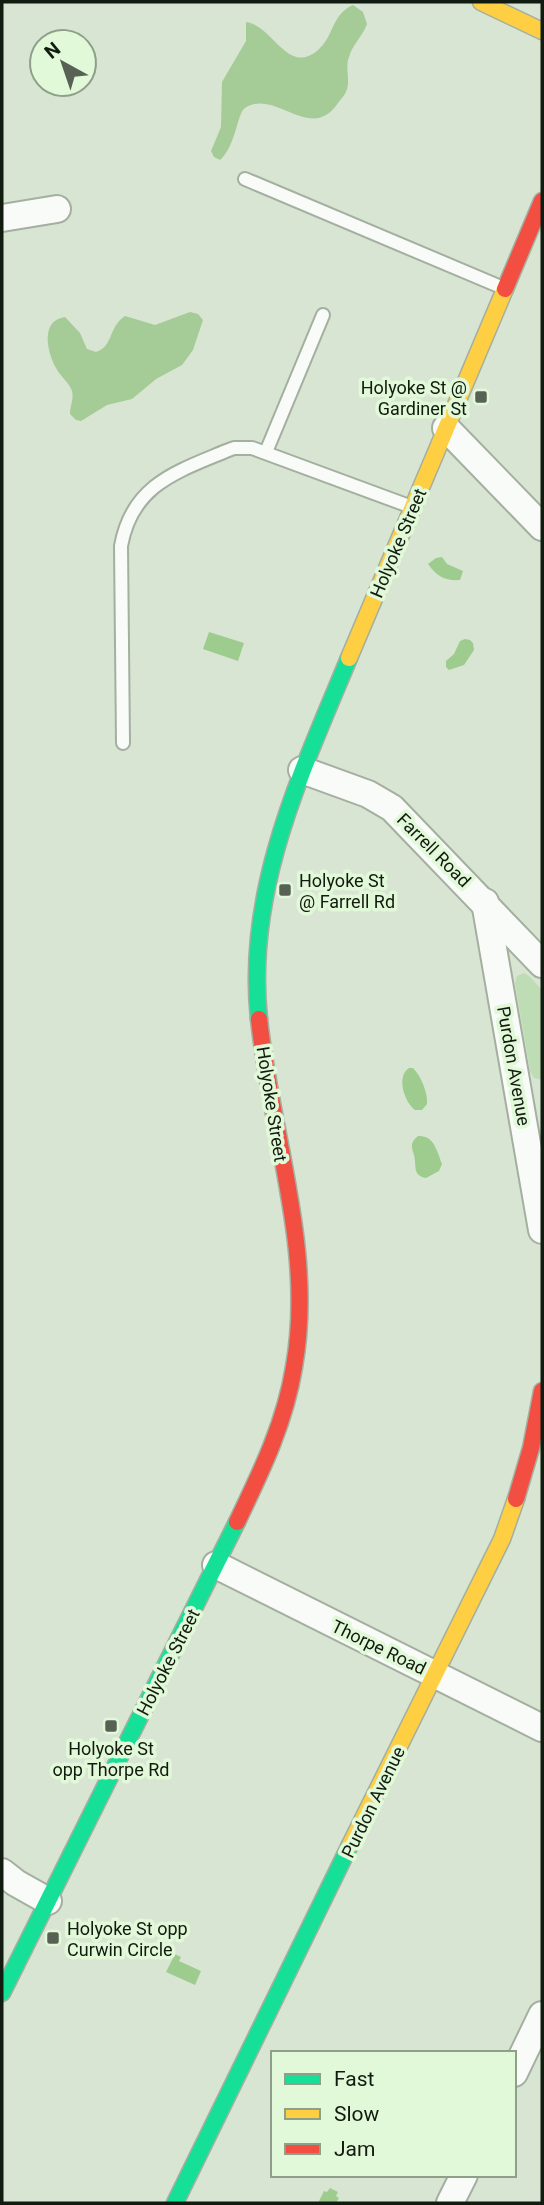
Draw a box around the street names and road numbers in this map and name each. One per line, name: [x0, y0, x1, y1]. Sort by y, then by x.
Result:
street label: Holyoke Street: [366, 485, 430, 601]
street label: Farrell Road: [393, 809, 475, 891]
street label: Purdon Avenue: [493, 1005, 535, 1127]
street label: Holyoke Street: [253, 1045, 292, 1163]
street label: Holyoke Street: [132, 1605, 204, 1719]
street label: Thorpe Road: [328, 1615, 430, 1679]
street label: Purdon Avenue: [337, 1743, 409, 1861]

